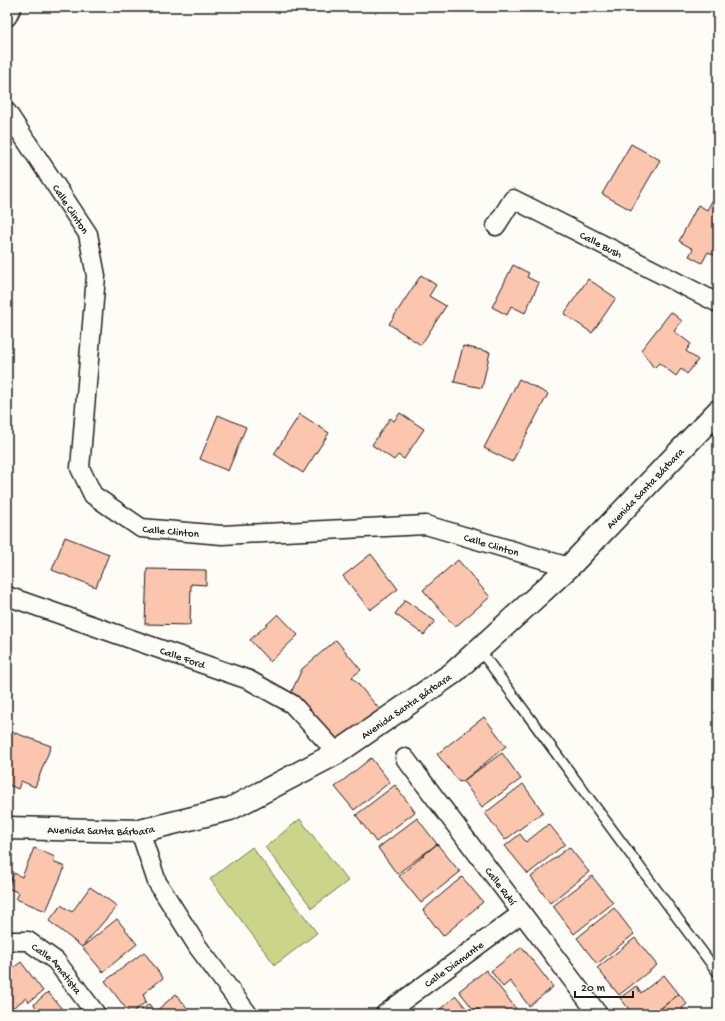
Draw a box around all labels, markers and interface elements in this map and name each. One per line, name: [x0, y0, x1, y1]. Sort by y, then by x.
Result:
street label: Calle Clinton: [49, 183, 91, 237]
street label: Calle Bush: [577, 230, 624, 261]
street label: Avenida Santa Bárbara: [605, 446, 688, 532]
street label: Calle Clinton: [142, 524, 200, 541]
street label: Calle Clinton: [462, 532, 521, 560]
street label: Calle Ford: [158, 646, 208, 673]
street label: Avenida Santa Bárbara: [359, 671, 455, 743]
street label: Avenida Santa Bárbara: [47, 823, 157, 839]
street label: Calle Rubí: [482, 866, 518, 909]
street label: Calle Diamante: [423, 939, 487, 991]
street label: Calle Amatista: [29, 941, 83, 998]
scale bar: [575, 973, 633, 999]
text: 20 m: [581, 982, 606, 996]

